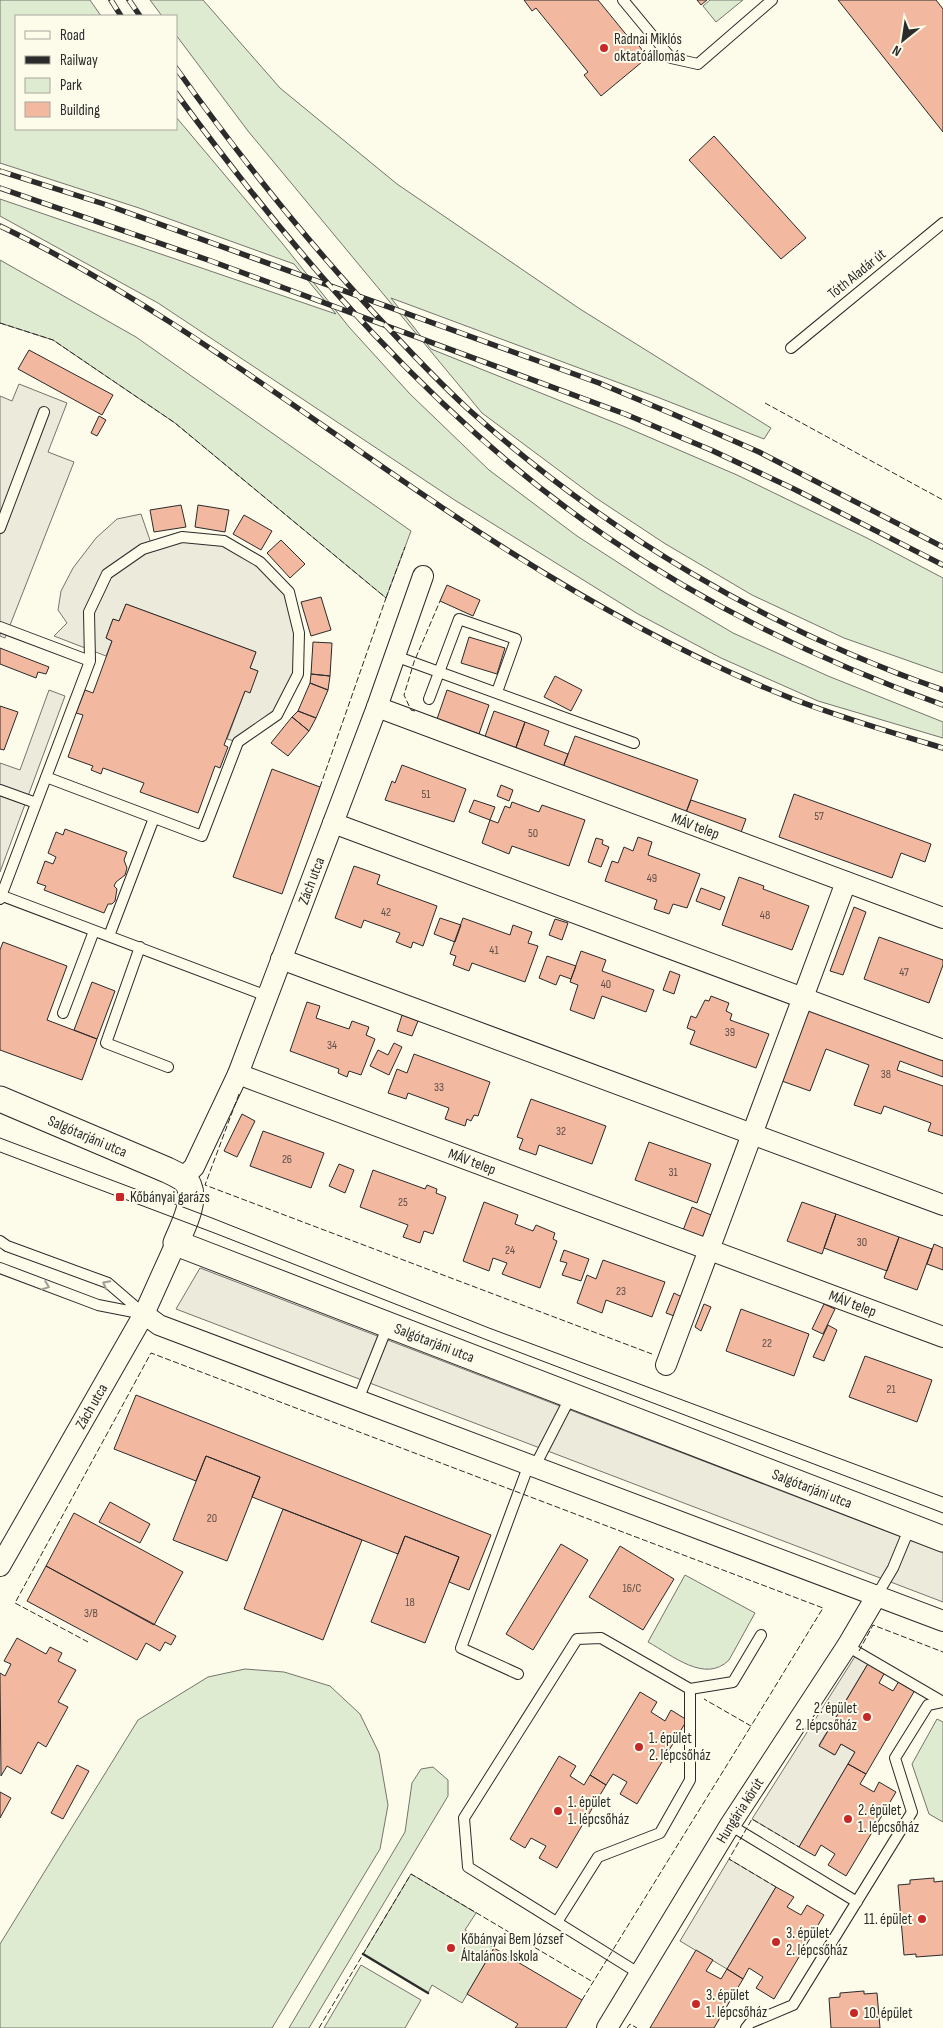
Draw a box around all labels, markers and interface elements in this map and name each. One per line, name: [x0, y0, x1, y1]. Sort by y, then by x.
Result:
legend: [15, 15, 178, 130]
north arrow: [878, 15, 928, 65]
text: Road: [60, 26, 85, 45]
place label: Radnai Miklós oktatóállomás: [614, 30, 685, 66]
marker: Radnai Miklós oktatóállomás: [598, 42, 610, 54]
text: N: [889, 42, 904, 60]
text: Railway: [60, 51, 98, 70]
text: Park: [60, 76, 82, 95]
text: Building: [60, 101, 100, 120]
street label: Tóth Aladár út: [824, 244, 890, 303]
house number: 51: [421, 787, 431, 802]
street label: MÁV telep: [669, 808, 722, 843]
house number: 57: [814, 809, 824, 824]
house number: 50: [528, 826, 538, 841]
street label: Zách utca: [294, 854, 329, 907]
house number: 49: [647, 871, 657, 886]
house number: 42: [381, 905, 391, 920]
house number: 48: [760, 908, 770, 923]
house number: 41: [489, 943, 499, 958]
house number: 47: [899, 965, 909, 980]
house number: 40: [601, 977, 611, 992]
house number: 39: [725, 1025, 735, 1040]
house number: 34: [327, 1038, 337, 1053]
house number: 38: [881, 1067, 891, 1082]
house number: 33: [434, 1080, 444, 1095]
street label: Salgótarjáni utca: [45, 1111, 130, 1161]
house number: 32: [556, 1124, 566, 1139]
street label: MÁV telep: [446, 1144, 499, 1179]
house number: 26: [282, 1152, 292, 1167]
house number: 31: [668, 1165, 678, 1180]
place label: Kőbányai garázs: [130, 1188, 210, 1207]
marker: Kőbányai garázs: [114, 1191, 126, 1203]
house number: 25: [398, 1195, 408, 1210]
house number: 30: [857, 1235, 867, 1250]
house number: 24: [505, 1243, 515, 1258]
one-way arrow: [41, 1280, 49, 1290]
one-way arrow: [102, 1280, 111, 1290]
house number: 23: [616, 1284, 626, 1299]
street label: MÁV telep: [826, 1286, 879, 1321]
street label: Salgótarjáni utca: [392, 1319, 477, 1367]
house number: 22: [762, 1336, 772, 1351]
street label: Zách utca: [71, 1380, 112, 1432]
house number: 21: [886, 1382, 896, 1397]
street label: Salgótarjáni utca: [769, 1464, 855, 1513]
house number: 20: [207, 1511, 217, 1526]
house number: 16/C: [623, 1581, 642, 1596]
house number: 18: [405, 1595, 415, 1610]
house number: 3/B: [84, 1606, 98, 1621]
place label: 2. épület 2. lépcsőház: [795, 1699, 858, 1735]
marker: 2. épület 2. lépcsőház: [861, 1711, 873, 1723]
place label: 1. épület 2. lépcsőház: [649, 1729, 711, 1765]
marker: 1. épület 2. lépcsőház: [633, 1741, 645, 1753]
street label: Hungária körút: [712, 1774, 768, 1847]
place label: 1. épület 1. lépcsőház: [568, 1793, 630, 1829]
place label: 2. épület 1. lépcsőház: [858, 1801, 920, 1837]
marker: 1. épület 1. lépcsőház: [552, 1805, 564, 1817]
marker: 2. épület 1. lépcsőház: [842, 1813, 854, 1825]
place label: 11. épület: [864, 1910, 912, 1929]
marker: 11. épület: [916, 1913, 928, 1925]
place label: 3. épület 2. lépcsőház: [786, 1924, 848, 1960]
place label: Kőbányai Bem József Általános Iskola: [460, 1930, 564, 1966]
marker: 3. épület 2. lépcsőház: [770, 1936, 782, 1948]
marker: Kőbányai Bem József Általános Iskola: [445, 1942, 457, 1954]
place label: 3. épület 1. lépcsőház: [706, 1986, 768, 2022]
marker: 3. épület 1. lépcsőház: [690, 1998, 702, 2010]
place label: 10. épület: [864, 2004, 913, 2023]
marker: 10. épület: [848, 2007, 860, 2019]

